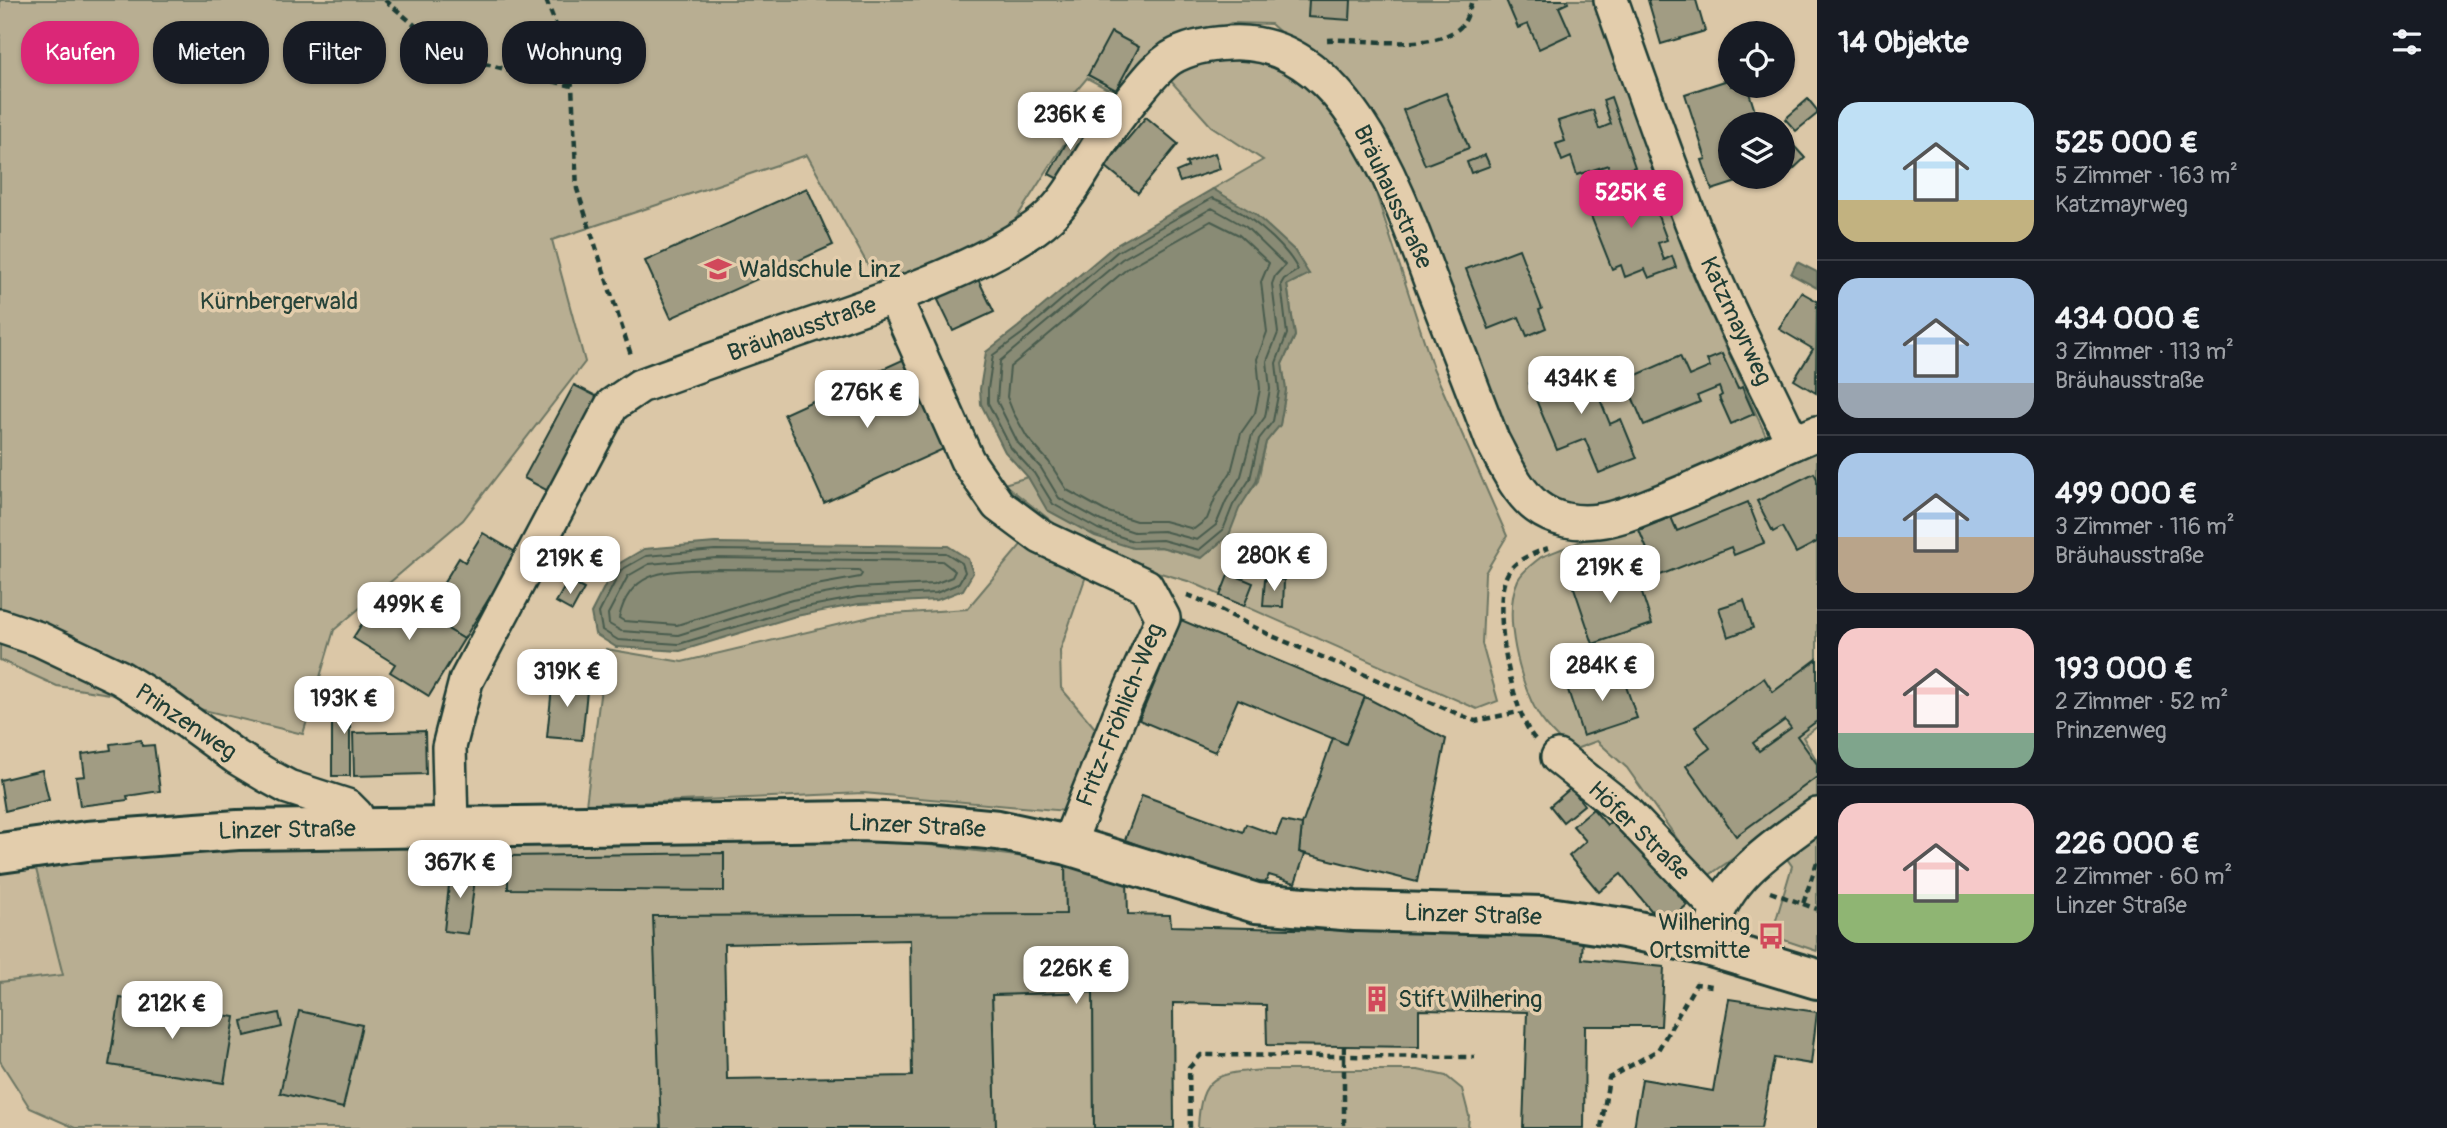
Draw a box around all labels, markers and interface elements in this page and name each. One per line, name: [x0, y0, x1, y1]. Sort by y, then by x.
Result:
chip: Kaufen: [21, 21, 139, 84]
chip: Mieten: [153, 21, 269, 84]
chip: Filter: [283, 21, 386, 84]
chip: Neu: [400, 21, 488, 84]
chip: Wohnung: [502, 21, 646, 84]
map controls: [1718, 21, 1795, 189]
button: locate: [1718, 21, 1795, 98]
icon: filters: [2388, 23, 2426, 61]
text: 14 Objekte: [1838, 24, 1969, 61]
pin: 236K €: [1013, 92, 1127, 152]
text: 236K €: [1034, 100, 1106, 129]
button: layers: [1718, 112, 1795, 189]
street label: Bräuhausstraße: [1347, 120, 1439, 274]
text: 525 000 €: [2055, 124, 2199, 161]
icon: home: [1894, 130, 1978, 214]
text: 5 Zimmer · 163 m²: [2055, 161, 2238, 190]
pin: 525K €: [1574, 170, 1688, 230]
text: 525K €: [1595, 178, 1667, 207]
text: Katzmayrweg: [2055, 190, 2188, 219]
street label: Katzmayrweg: [1694, 252, 1778, 390]
school or university icon: Waldschule Linz: [703, 254, 733, 284]
place label: Waldschule Linz: [739, 255, 901, 284]
park label: Kürnbergerwald: [200, 287, 358, 316]
street label: Bräuhausstraße: [724, 290, 880, 368]
text: 434 000 €: [2055, 300, 2201, 337]
icon: home: [1894, 306, 1978, 390]
text: 3 Zimmer · 113 m²: [2055, 337, 2234, 366]
pin: 434K €: [1524, 356, 1638, 416]
text: 434K €: [1544, 364, 1618, 393]
text: Bräuhausstraße: [2055, 366, 2204, 395]
pin: 276K €: [810, 370, 924, 430]
text: 276K €: [831, 378, 903, 407]
text: 499 000 €: [2055, 475, 2198, 512]
icon: home: [1894, 481, 1978, 565]
text: 3 Zimmer · 116 m²: [2055, 512, 2235, 541]
pin: 280K €: [1217, 534, 1331, 593]
pin: 219K €: [513, 536, 627, 596]
text: 280K €: [1237, 541, 1311, 570]
text: Bräuhausstraße: [2055, 541, 2204, 570]
text: 219K €: [536, 544, 604, 573]
pin: 219K €: [1553, 546, 1667, 605]
text: 219K €: [1576, 553, 1644, 582]
pin: 499K €: [352, 582, 466, 642]
text: 499K €: [373, 590, 445, 619]
street label: Fritz-Fröhlich-Weg: [1070, 619, 1170, 811]
pin: 284K €: [1545, 644, 1659, 703]
pin: 319K €: [510, 650, 624, 709]
text: 193 000 €: [2055, 650, 2193, 687]
text: 284K €: [1566, 651, 1638, 680]
icon: home: [1894, 656, 1978, 740]
text: 319K €: [533, 657, 601, 686]
pin: 193K €: [287, 676, 401, 736]
street label: Prinzenweg: [130, 677, 242, 767]
text: 193K €: [310, 684, 378, 713]
text: 2 Zimmer · 52 m²: [2055, 687, 2229, 716]
text: Prinzenweg: [2055, 716, 2167, 745]
street label: Höfer Straße: [1582, 775, 1696, 887]
street label: Linzer Straße: [848, 808, 987, 844]
street label: Linzer Straße: [218, 814, 356, 846]
text: 226 000 €: [2055, 825, 2200, 862]
icon: home: [1894, 831, 1978, 915]
pin: 367K €: [403, 841, 517, 900]
text: 367K €: [424, 848, 496, 877]
text: 2 Zimmer · 60 m²: [2055, 862, 2232, 891]
text: Linzer Straße: [2055, 891, 2187, 920]
street label: Linzer Straße: [1404, 898, 1542, 932]
place label: Wilhering Ortsmitte: [1649, 908, 1750, 965]
bus stop icon: Wilhering Ortsmitte: [1756, 921, 1786, 951]
pin: 226K €: [1019, 946, 1133, 1006]
text: 226K €: [1039, 954, 1113, 983]
pin: 212K €: [115, 982, 229, 1041]
building icon: Stift Wilhering: [1362, 984, 1392, 1014]
place label: Stift Wilhering: [1398, 985, 1542, 1014]
text: 212K €: [138, 989, 206, 1018]

